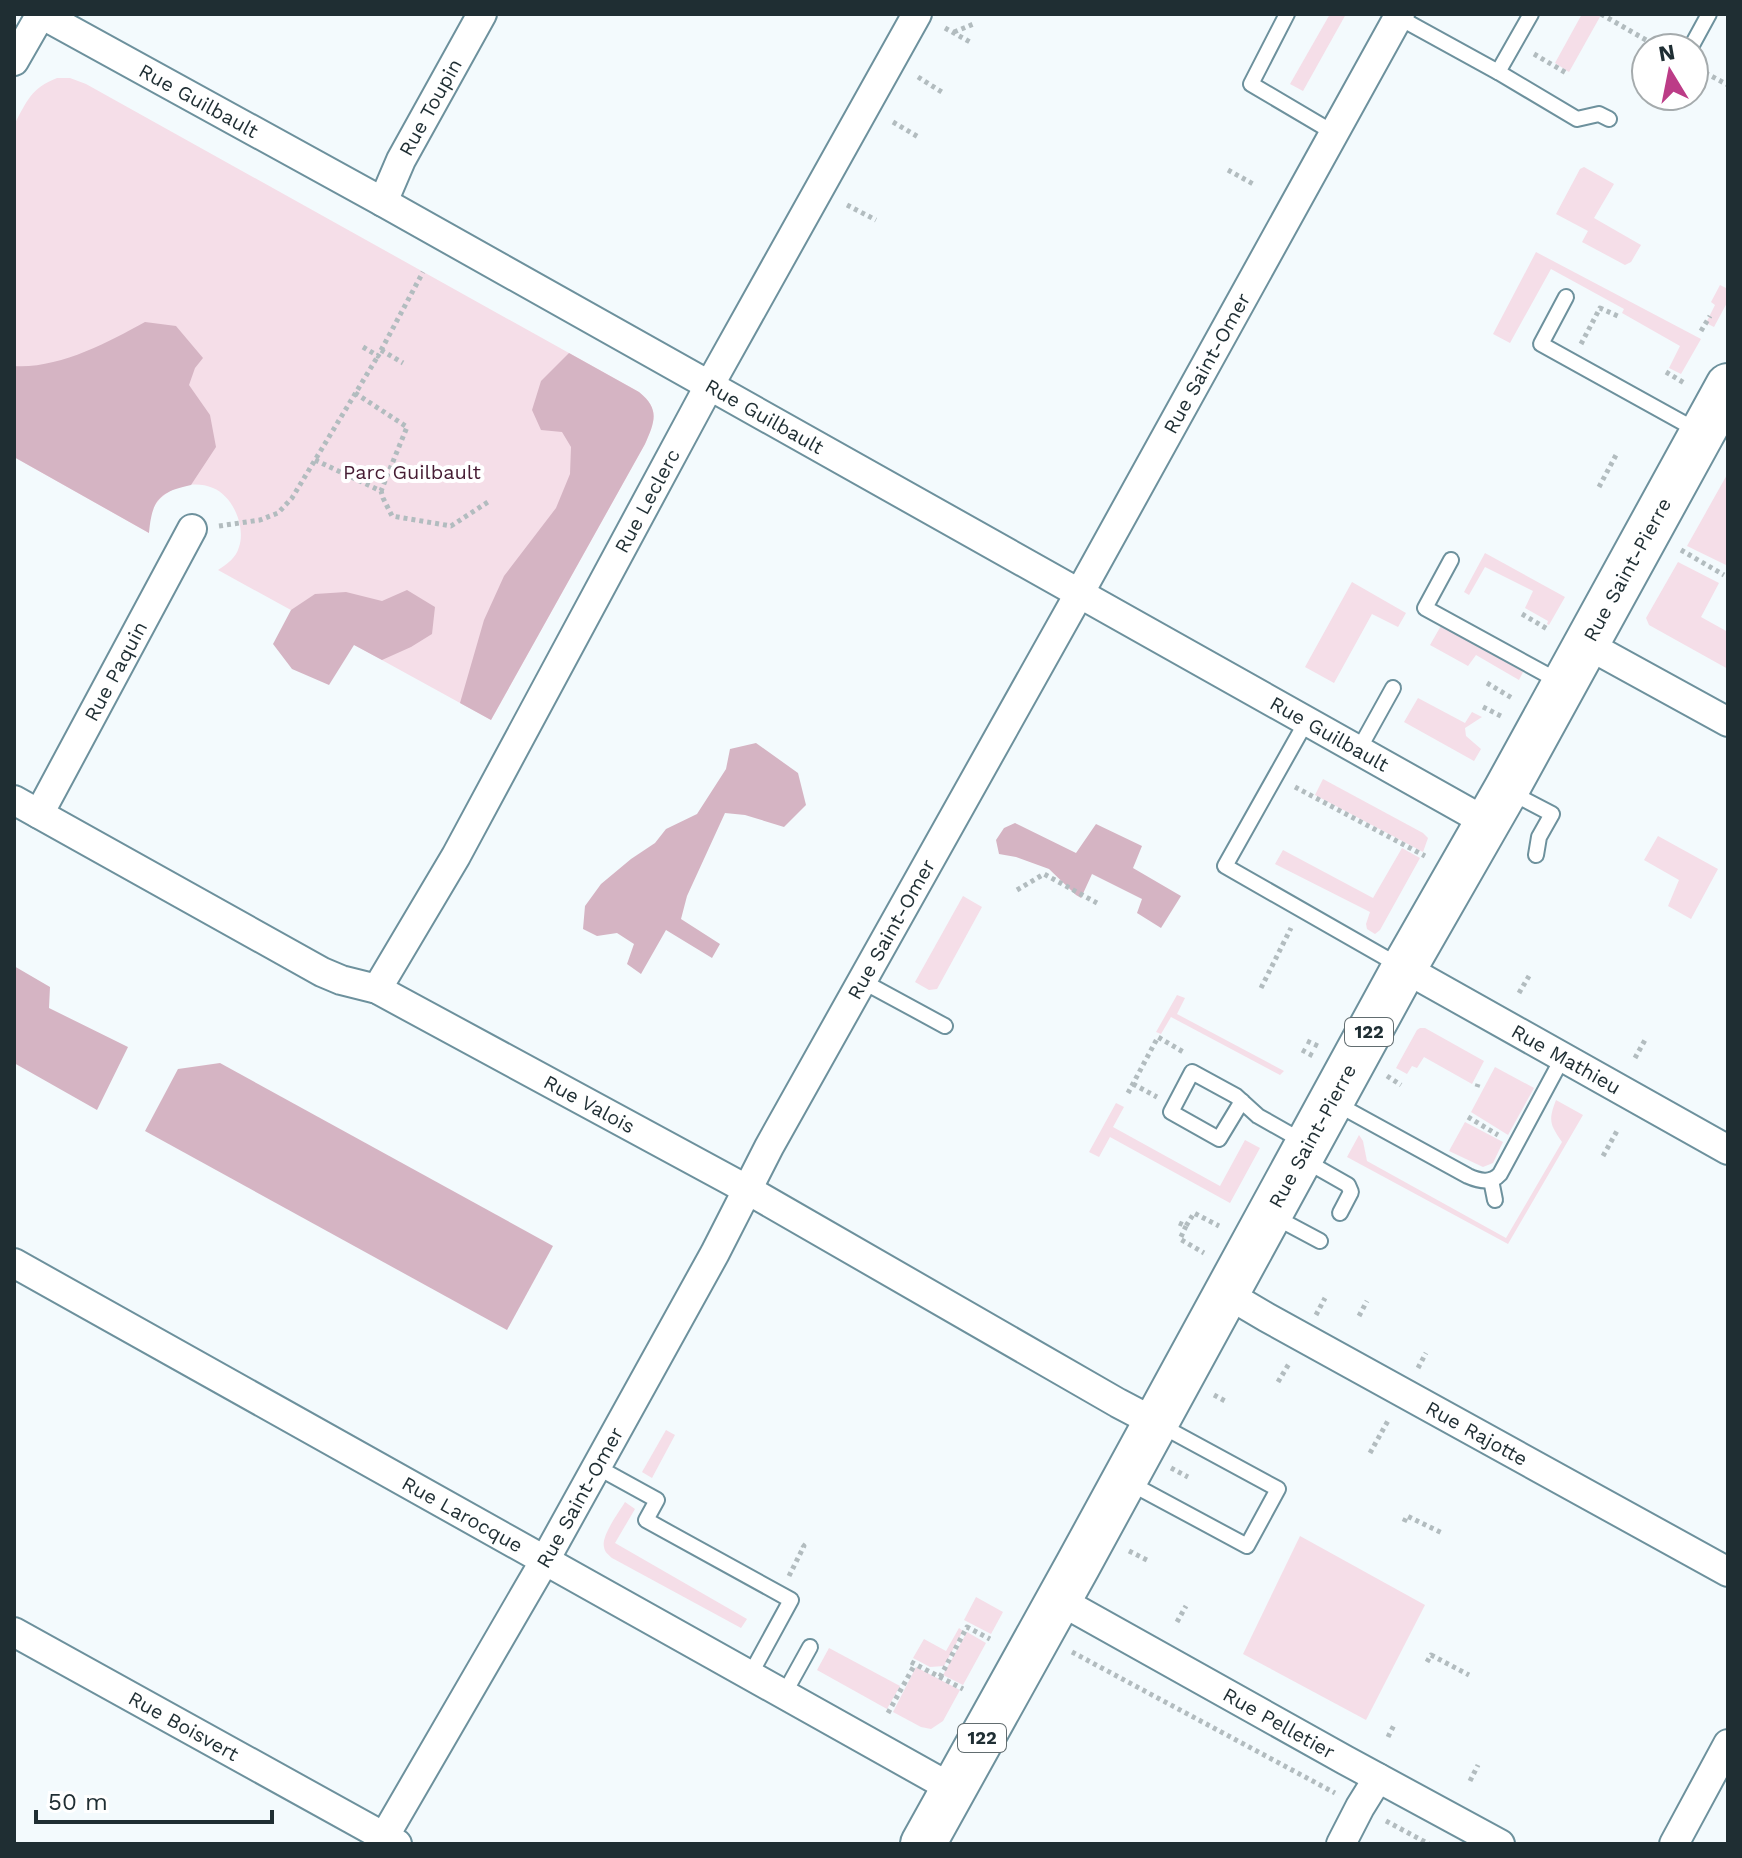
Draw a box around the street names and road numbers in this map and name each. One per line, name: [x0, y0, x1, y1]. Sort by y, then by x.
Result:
street label: Rue Toupin: [394, 54, 467, 160]
street label: Rue Guilbault: [135, 58, 263, 143]
street label: Rue Saint-Omer: [1158, 289, 1255, 438]
street label: Rue Guilbault: [701, 374, 829, 460]
street label: Rue Leclerc: [609, 445, 685, 557]
street label: Rue Saint-Pierre: [1578, 494, 1676, 646]
street label: Rue Paquin: [79, 617, 152, 725]
street label: Rue Guilbault: [1266, 691, 1394, 777]
street label: Rue Saint-Omer: [842, 855, 940, 1004]
road number: 122: [1345, 1018, 1393, 1046]
street label: Rue Mathieu: [1507, 1019, 1625, 1099]
street label: Rue Saint-Pierre: [1263, 1060, 1361, 1212]
street label: Rue Valois: [540, 1070, 639, 1138]
street label: Rue Rajotte: [1422, 1396, 1532, 1471]
street label: Rue Saint-Omer: [531, 1423, 628, 1572]
street label: Rue Larocque: [398, 1471, 527, 1558]
street label: Rue Pelletier: [1219, 1682, 1339, 1764]
street label: Rue Boisvert: [124, 1686, 244, 1766]
road number: 122: [958, 1724, 1006, 1752]

